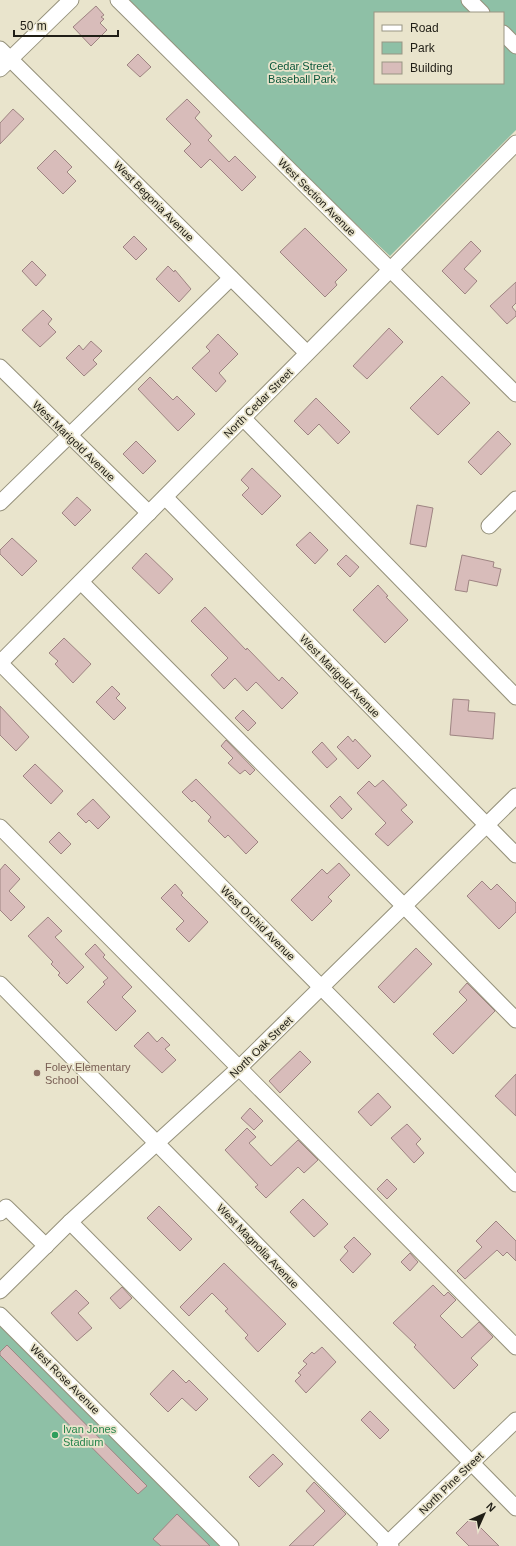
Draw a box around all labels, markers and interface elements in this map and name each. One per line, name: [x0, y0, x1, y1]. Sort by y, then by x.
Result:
scale bar: [14, 12, 118, 38]
legend: [374, 12, 504, 84]
text: 50 m: [20, 19, 47, 33]
text: Road: [410, 21, 439, 35]
text: Park: [410, 41, 436, 55]
park label: Cedar Street, Baseball Park: [268, 60, 336, 85]
text: Building: [410, 61, 453, 75]
street label: West Section Avenue: [276, 156, 358, 238]
street label: West Begonia Avenue: [112, 159, 196, 243]
street label: North Cedar Street: [221, 366, 295, 440]
street label: West Marigold Avenue: [30, 399, 118, 483]
street label: West Marigold Avenue: [298, 632, 382, 720]
street label: West Orchid Avenue: [218, 883, 298, 963]
street label: North Oak Street: [227, 1014, 295, 1080]
place label: Foley Elementary School: [45, 1061, 131, 1086]
marker: Foley Elementary School: [32, 1068, 42, 1078]
street label: West Magnolia Avenue: [215, 1202, 301, 1290]
street label: West Rose Avenue: [28, 1342, 102, 1416]
place label: Ivan Jones Stadium: [63, 1423, 117, 1448]
marker: Ivan Jones Stadium: [50, 1430, 60, 1440]
street label: North Pine Street: [416, 1449, 486, 1517]
north arrow: [464, 1494, 504, 1534]
text: N: [484, 1500, 498, 1514]

